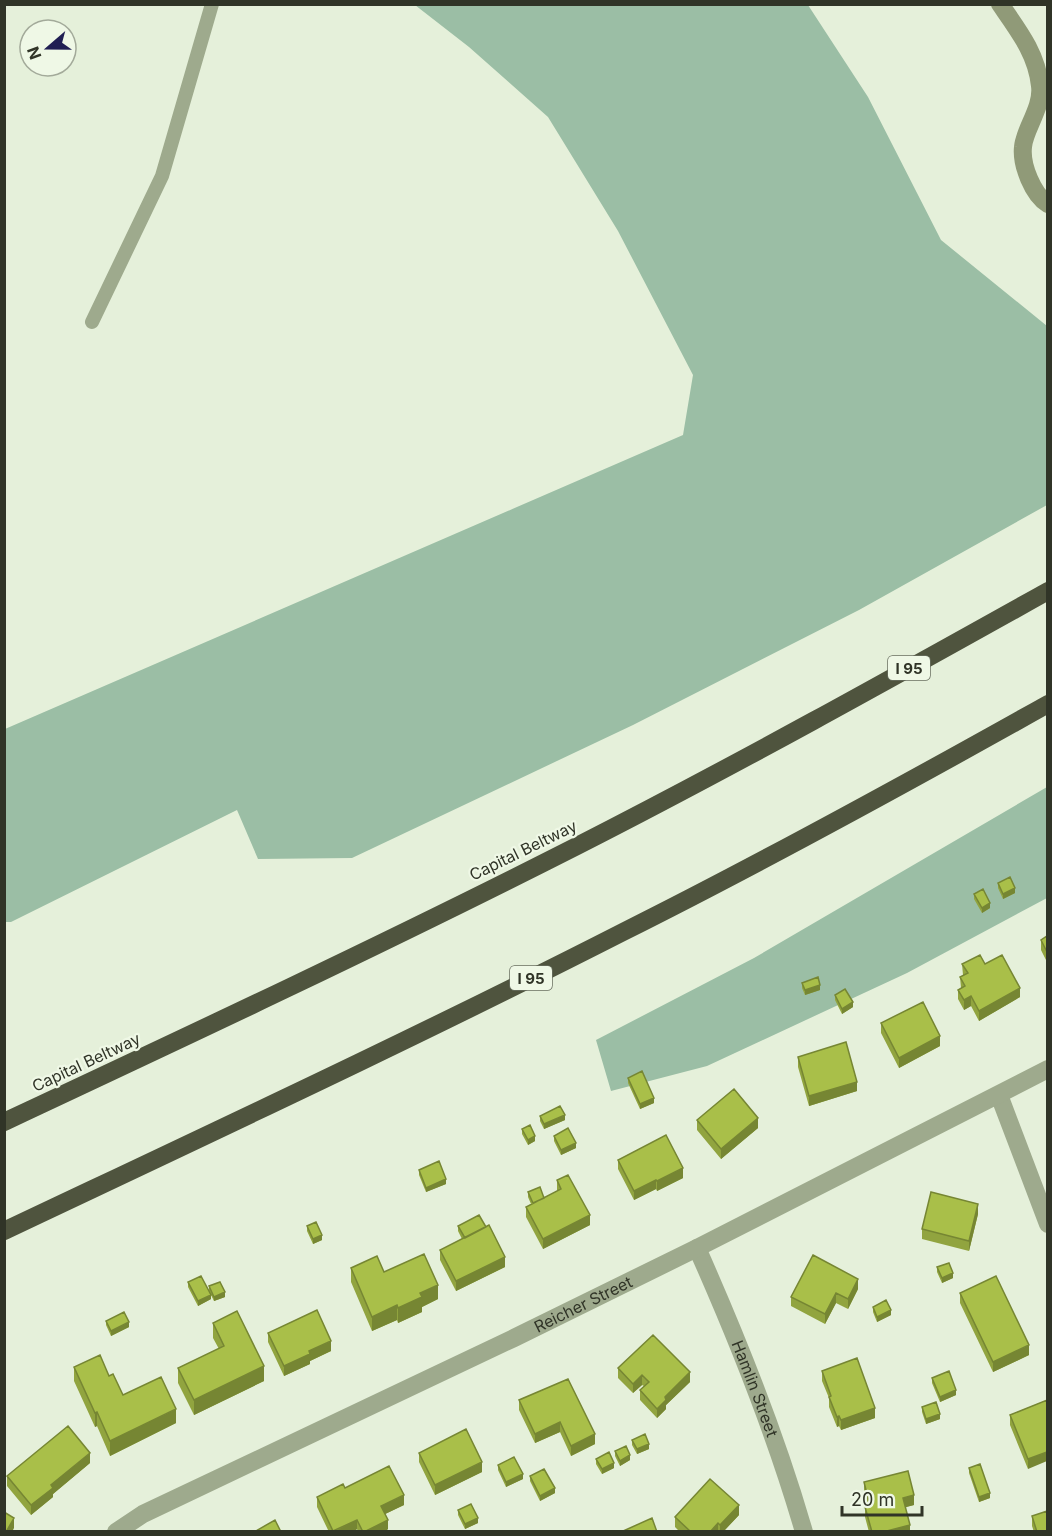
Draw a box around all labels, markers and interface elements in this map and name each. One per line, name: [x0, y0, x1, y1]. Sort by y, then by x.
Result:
north arrow: [18, 18, 78, 78]
text: N: [22, 44, 45, 62]
road number: I 95: [888, 656, 930, 680]
street label: Capital Beltway: [466, 815, 580, 885]
road number: I 95: [510, 966, 552, 990]
street label: Capital Beltway: [29, 1028, 143, 1096]
street label: Reicher Street: [531, 1271, 635, 1337]
street label: Hamlin Street: [727, 1337, 782, 1439]
scale bar: [842, 1479, 922, 1517]
text: 20 m: [851, 1489, 894, 1510]

